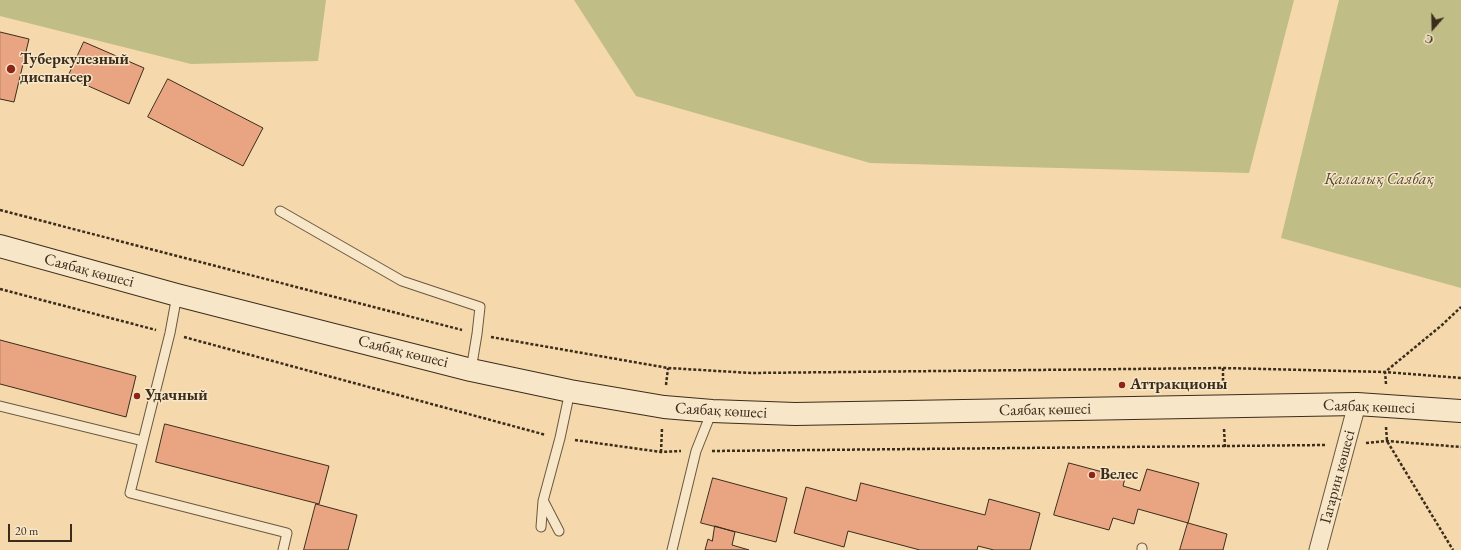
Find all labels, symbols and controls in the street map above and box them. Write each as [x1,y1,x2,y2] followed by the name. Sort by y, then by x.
[1413,8,1453,48] north arrow
[1423,31,1435,47] text: С
[20,50,129,88] place label: Туберкулезный диспансер
[5,63,17,75] marker: Туберкулезный диспансер
[1324,170,1434,190] park label: Қалалық Саябақ
[42,250,136,292] street label: Саябақ көшесі
[356,332,450,372] street label: Саябақ көшесі
[1130,375,1228,395] place label: Аттракционы
[1117,380,1127,390] marker: Аттракционы
[145,386,208,406] place label: Удачный
[132,391,142,401] marker: Удачный
[1323,396,1415,418] street label: Саябақ көшесі
[674,399,768,423] street label: Саябақ көшесі
[999,400,1091,420] street label: Саябақ көшесі
[1316,428,1360,526] street label: Гагарин көшесі
[1100,465,1138,485] place label: Велес
[1087,470,1097,480] marker: Велес
[10,516,74,542] scale bar
[15,523,38,539] text: 20 m

